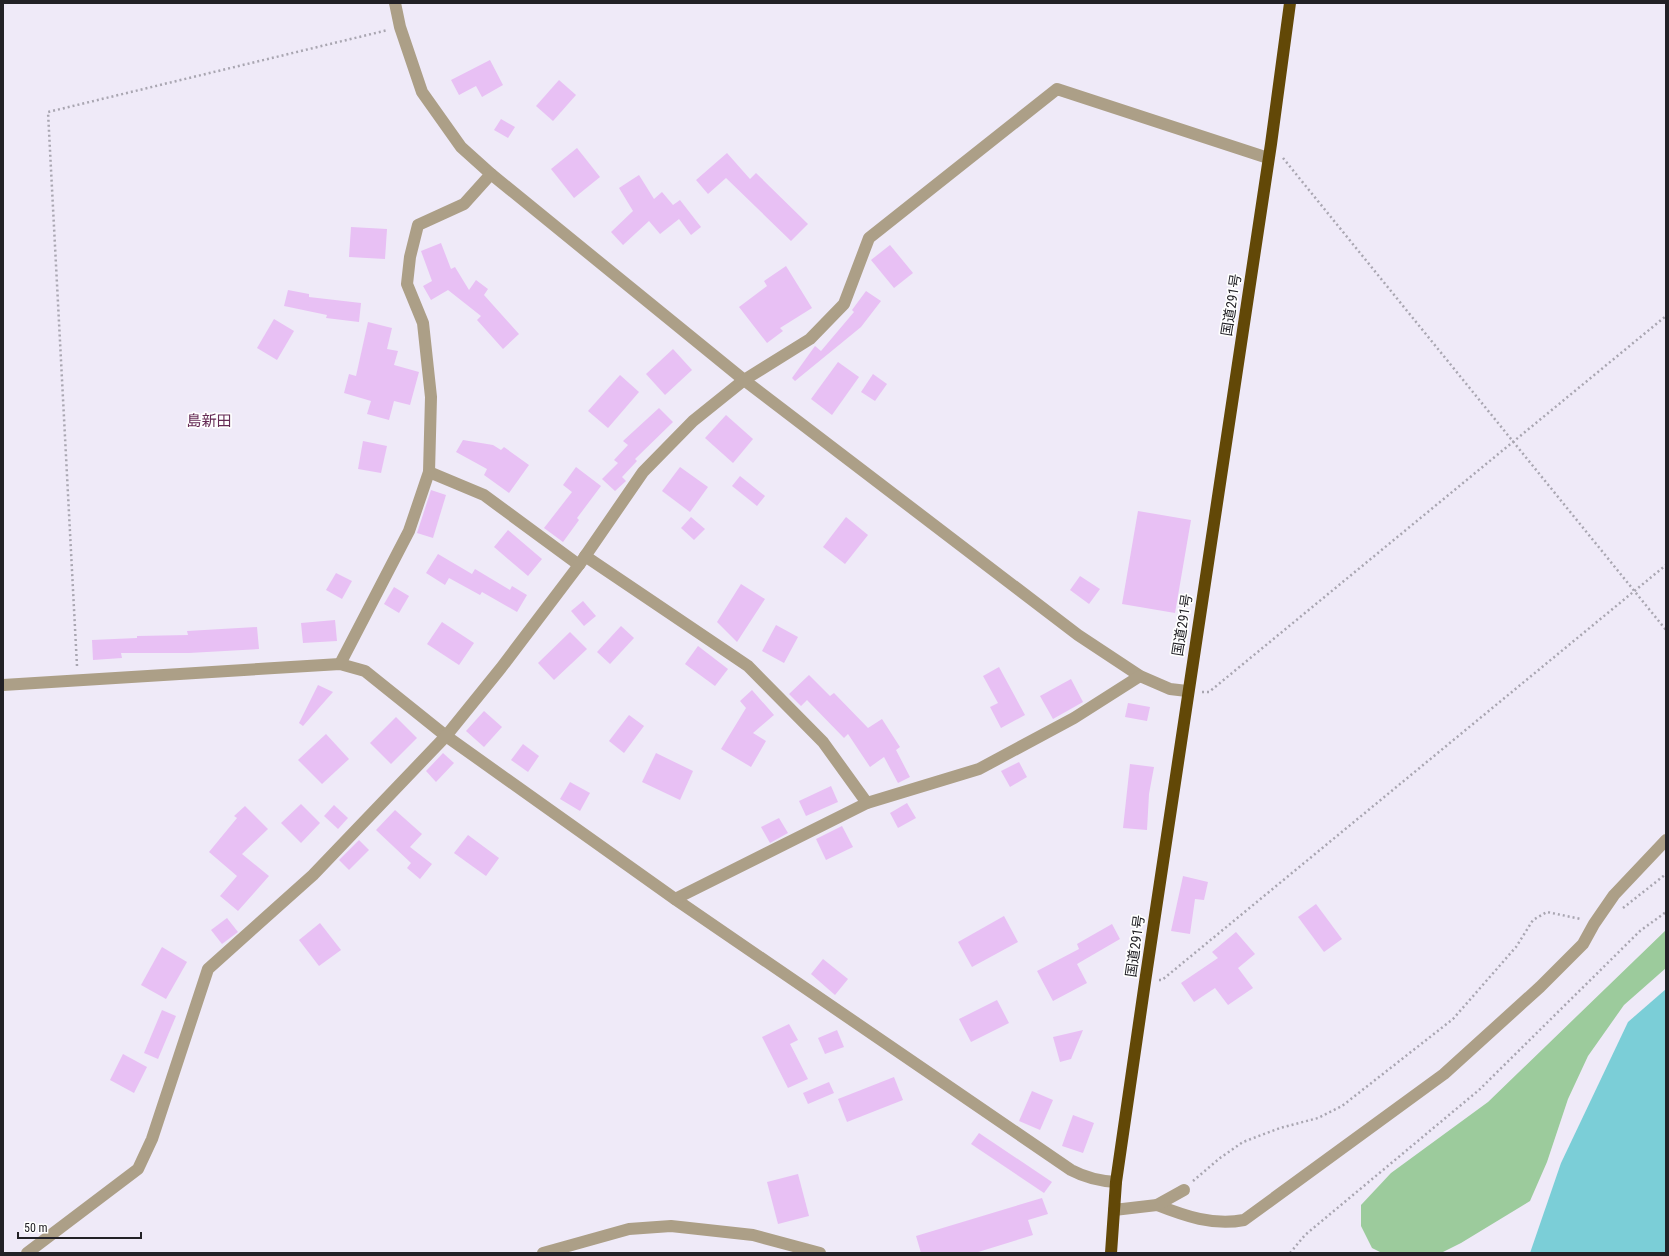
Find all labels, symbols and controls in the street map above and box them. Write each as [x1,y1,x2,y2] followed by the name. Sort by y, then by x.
[1218,273,1244,337] street label: 国道291号
[186,412,232,430] district label: 島新田
[1169,593,1195,657] street label: 国道291号
[1123,914,1147,978] street label: 国道291号
[18,1214,141,1240] scale bar
[24,1221,48,1235] text: 50 m

